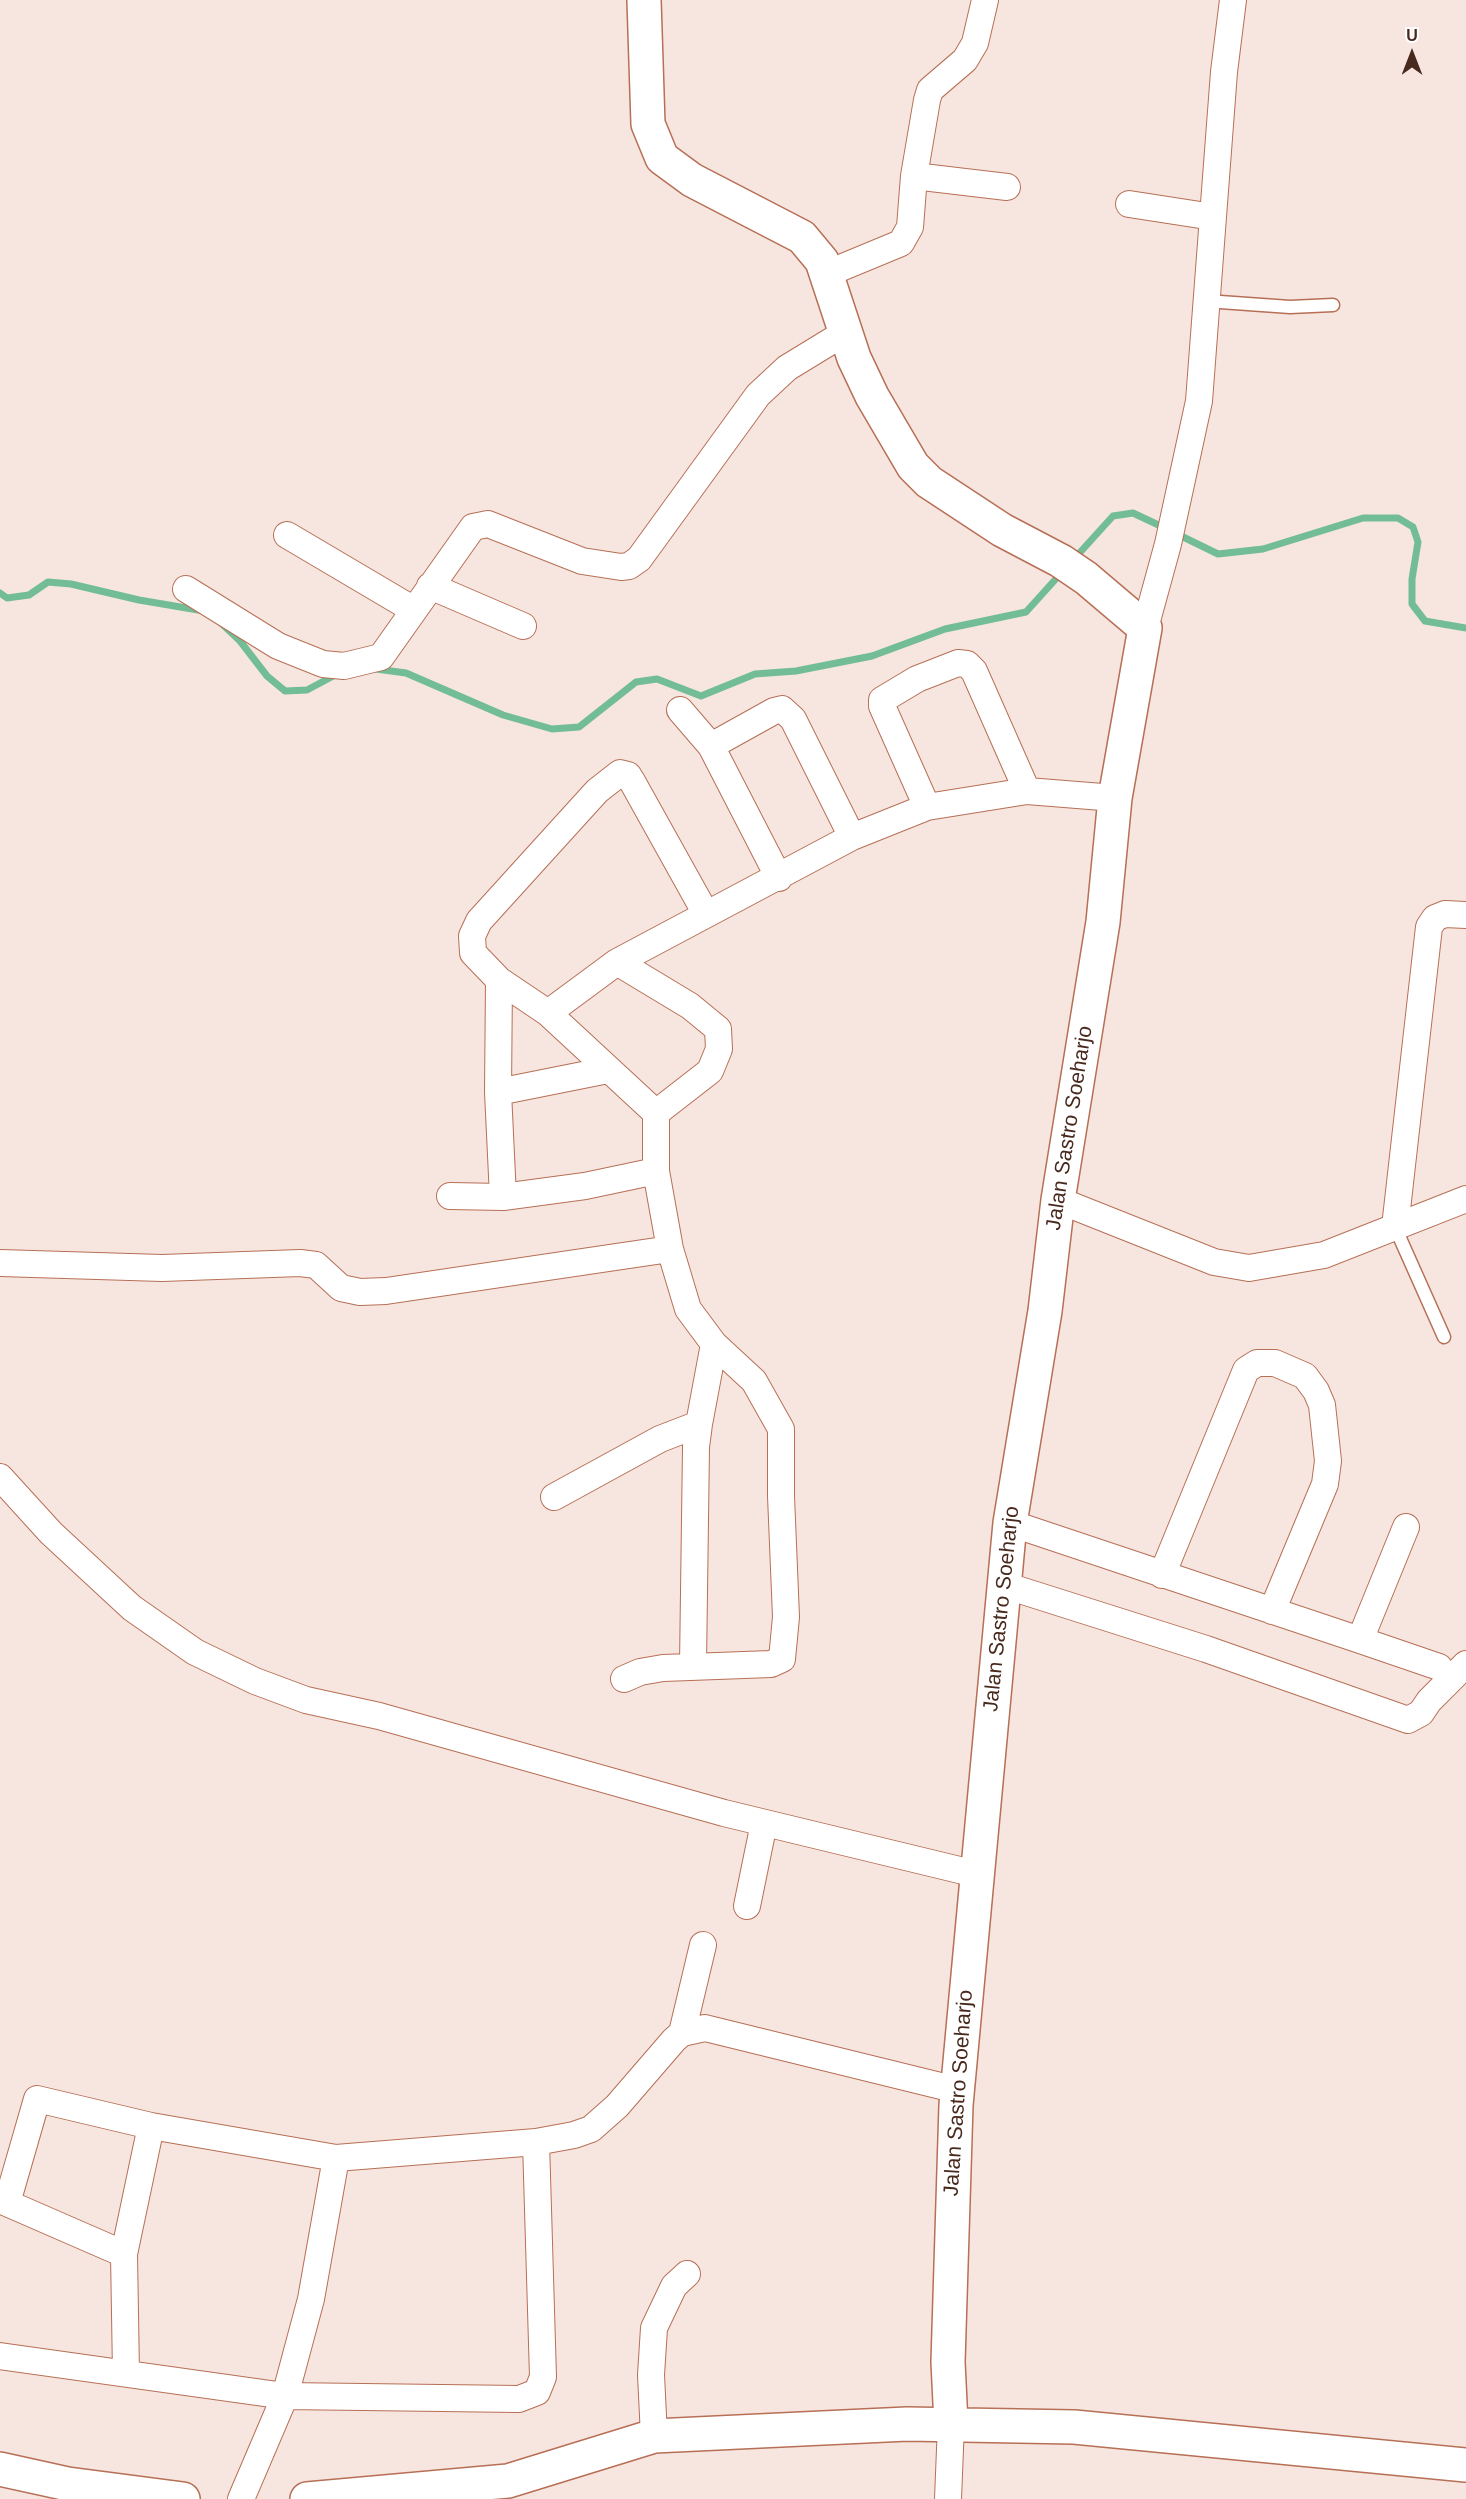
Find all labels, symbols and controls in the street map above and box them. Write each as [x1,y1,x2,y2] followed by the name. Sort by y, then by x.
[1382,24,1442,84] north arrow
[1406,27,1418,44] text: U
[1041,1024,1099,1232] street label: Jalan Sastro Soeharjo
[979,1505,1025,1713] street label: Jalan Sastro Soeharjo
[939,1989,979,2197] street label: Jalan Sastro Soeharjo

